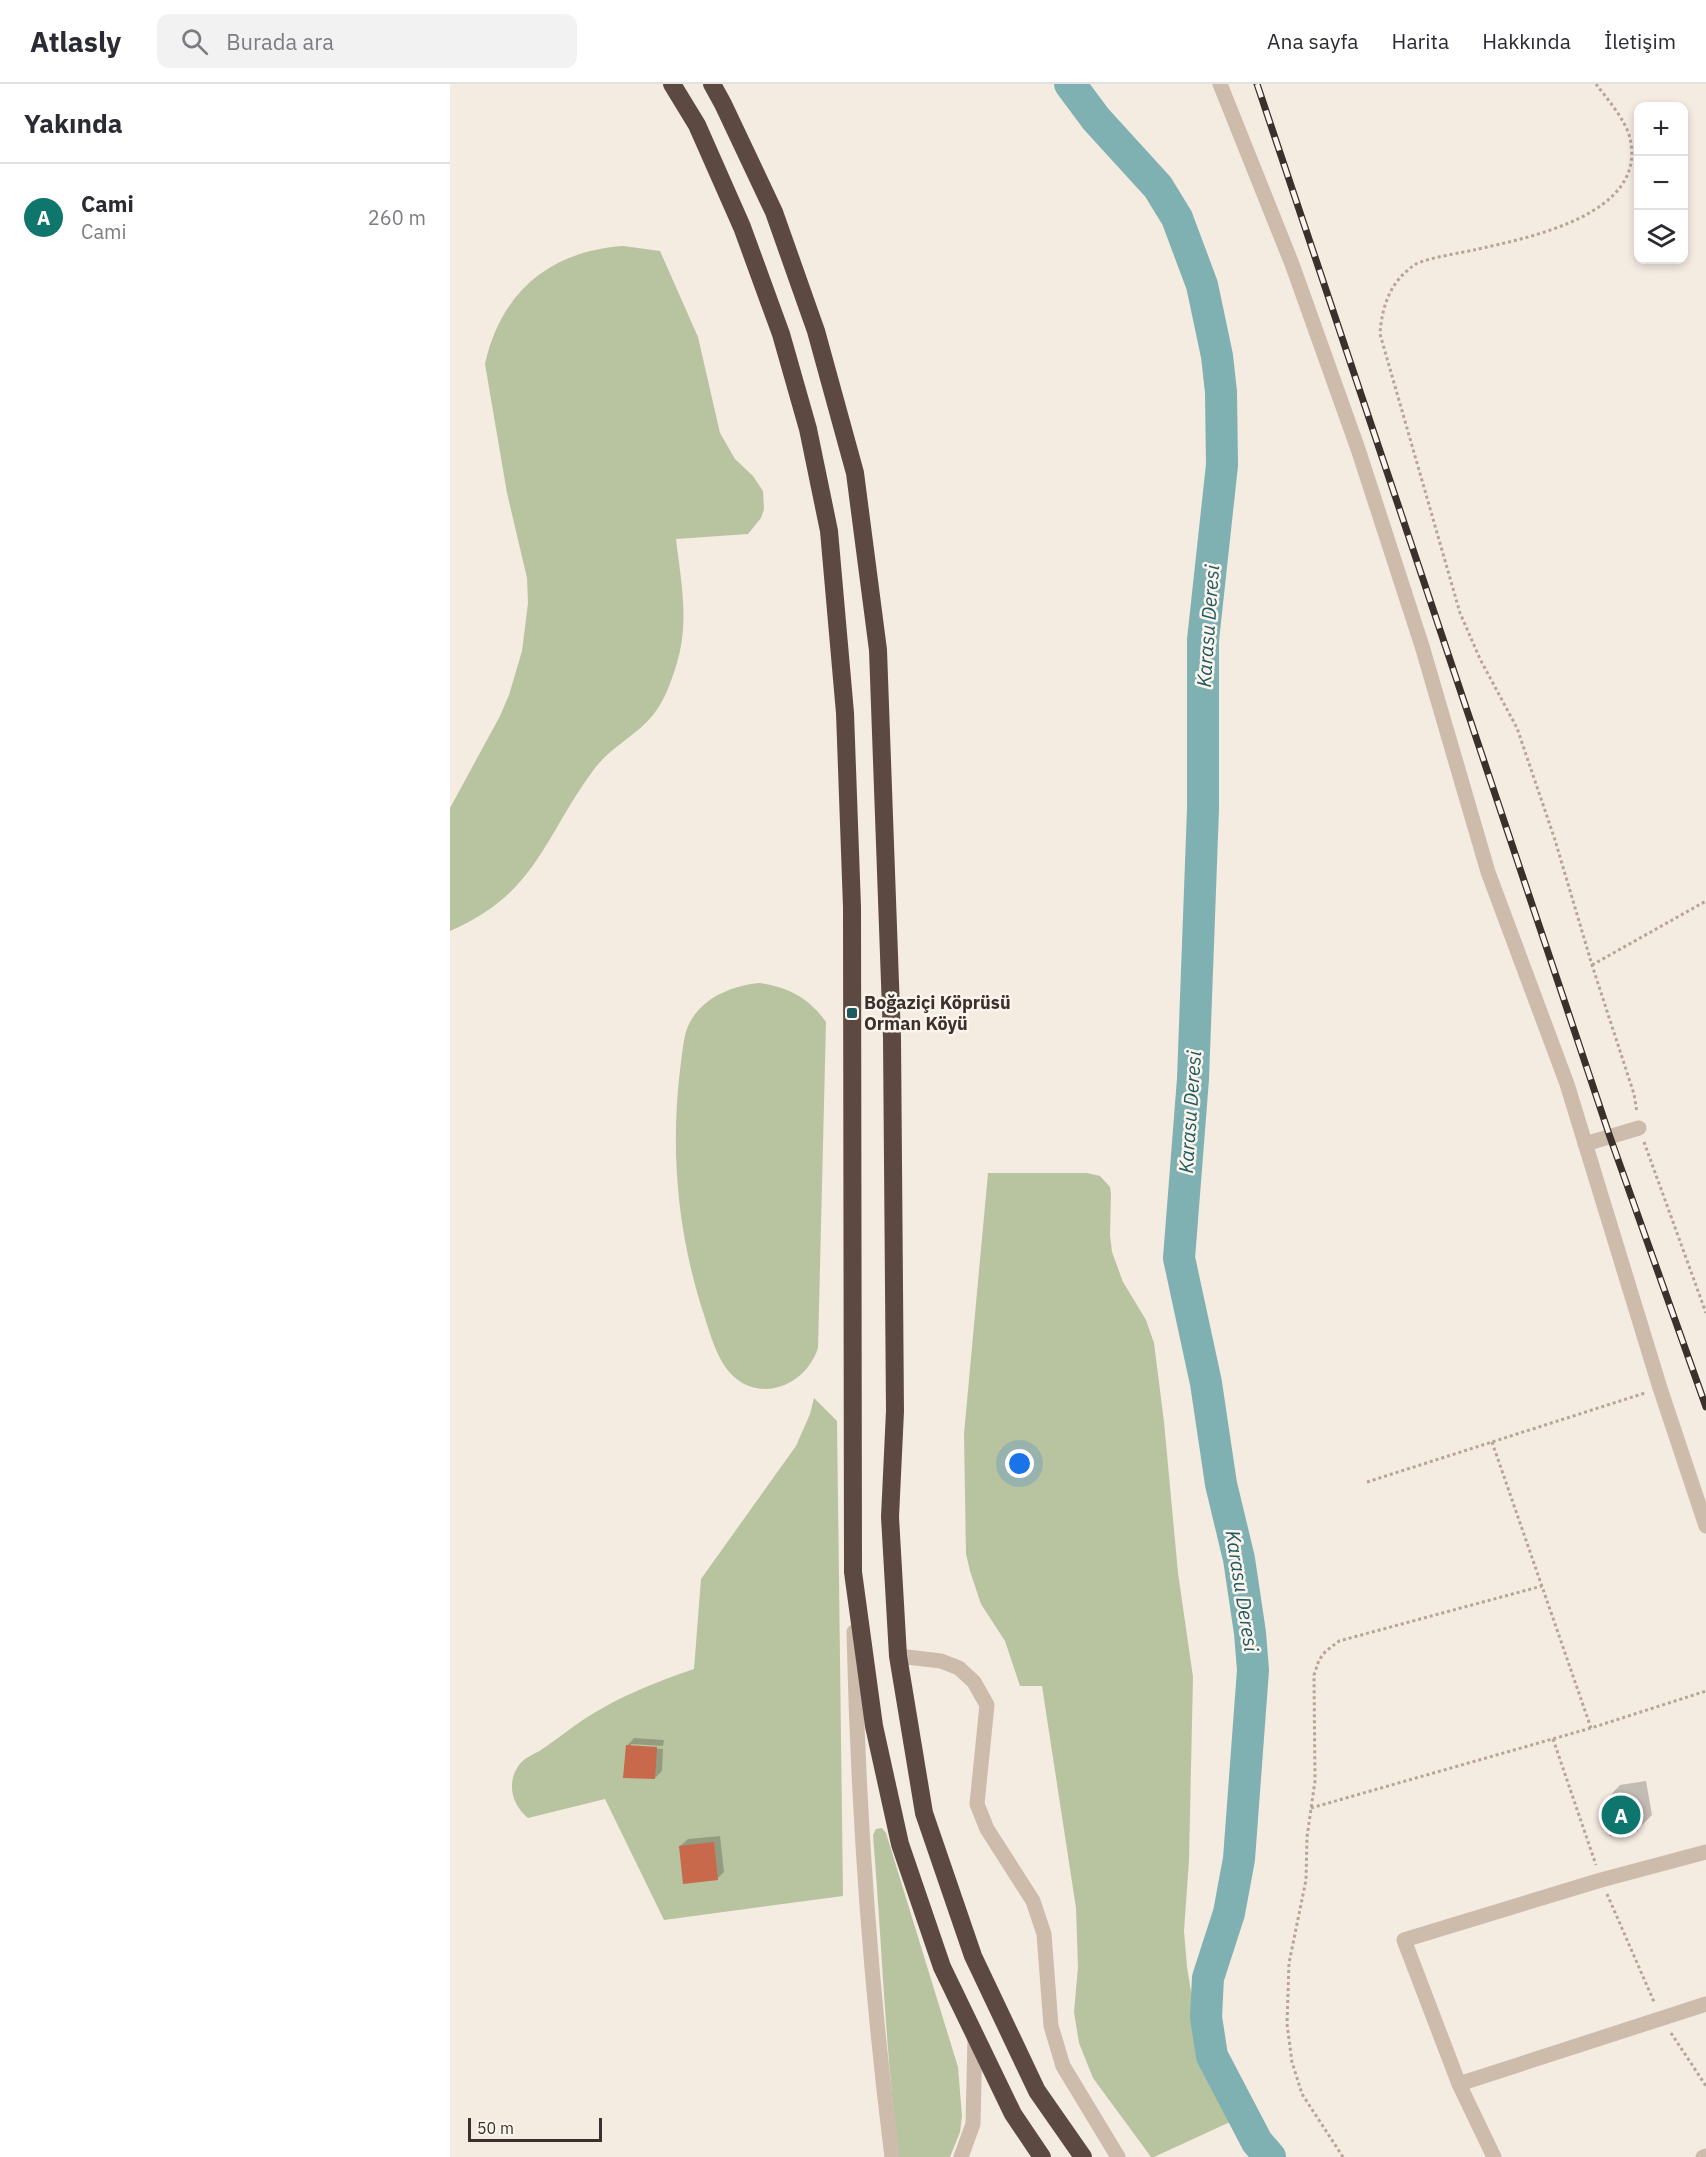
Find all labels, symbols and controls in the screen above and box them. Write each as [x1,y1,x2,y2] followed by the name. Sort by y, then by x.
[157,14,577,68] search box
[30,23,121,60] text: Atlasly
[178,25,211,58] icon: search
[226,27,334,56] text: Burada ara
[1267,27,1359,55] text: Ana sayfa
[1392,27,1449,55] text: Harita
[1482,27,1571,55] text: Hakkında
[1604,27,1676,55] text: İletişim
[1634,102,1688,264] map controls
[1634,102,1688,156] button: +
[24,106,123,140] text: Yakında
[1634,156,1688,210] button: −
[81,189,134,218] text: Cami
[37,204,50,231] text: A
[368,204,426,231] text: 260 m
[1634,210,1688,264] button: layers
[81,218,127,245] text: Cami
[1190,563,1225,688] water label: Karasu Deresi
[864,991,1011,1035] place label: Boğaziçi Köprüsü Orman Köyü
[845,1006,859,1020] marker: Boğaziçi Köprüsü Orman Köyü
[1172,1049,1207,1174] water label: Karasu Deresi
[1005,1449,1034,1478] your location
[1220,1528,1266,1654] water label: Karasu Deresi
[1602,1792,1640,1838] pin: A
[468,2115,602,2142] scale bar
[477,2118,514,2138] text: 50 m

